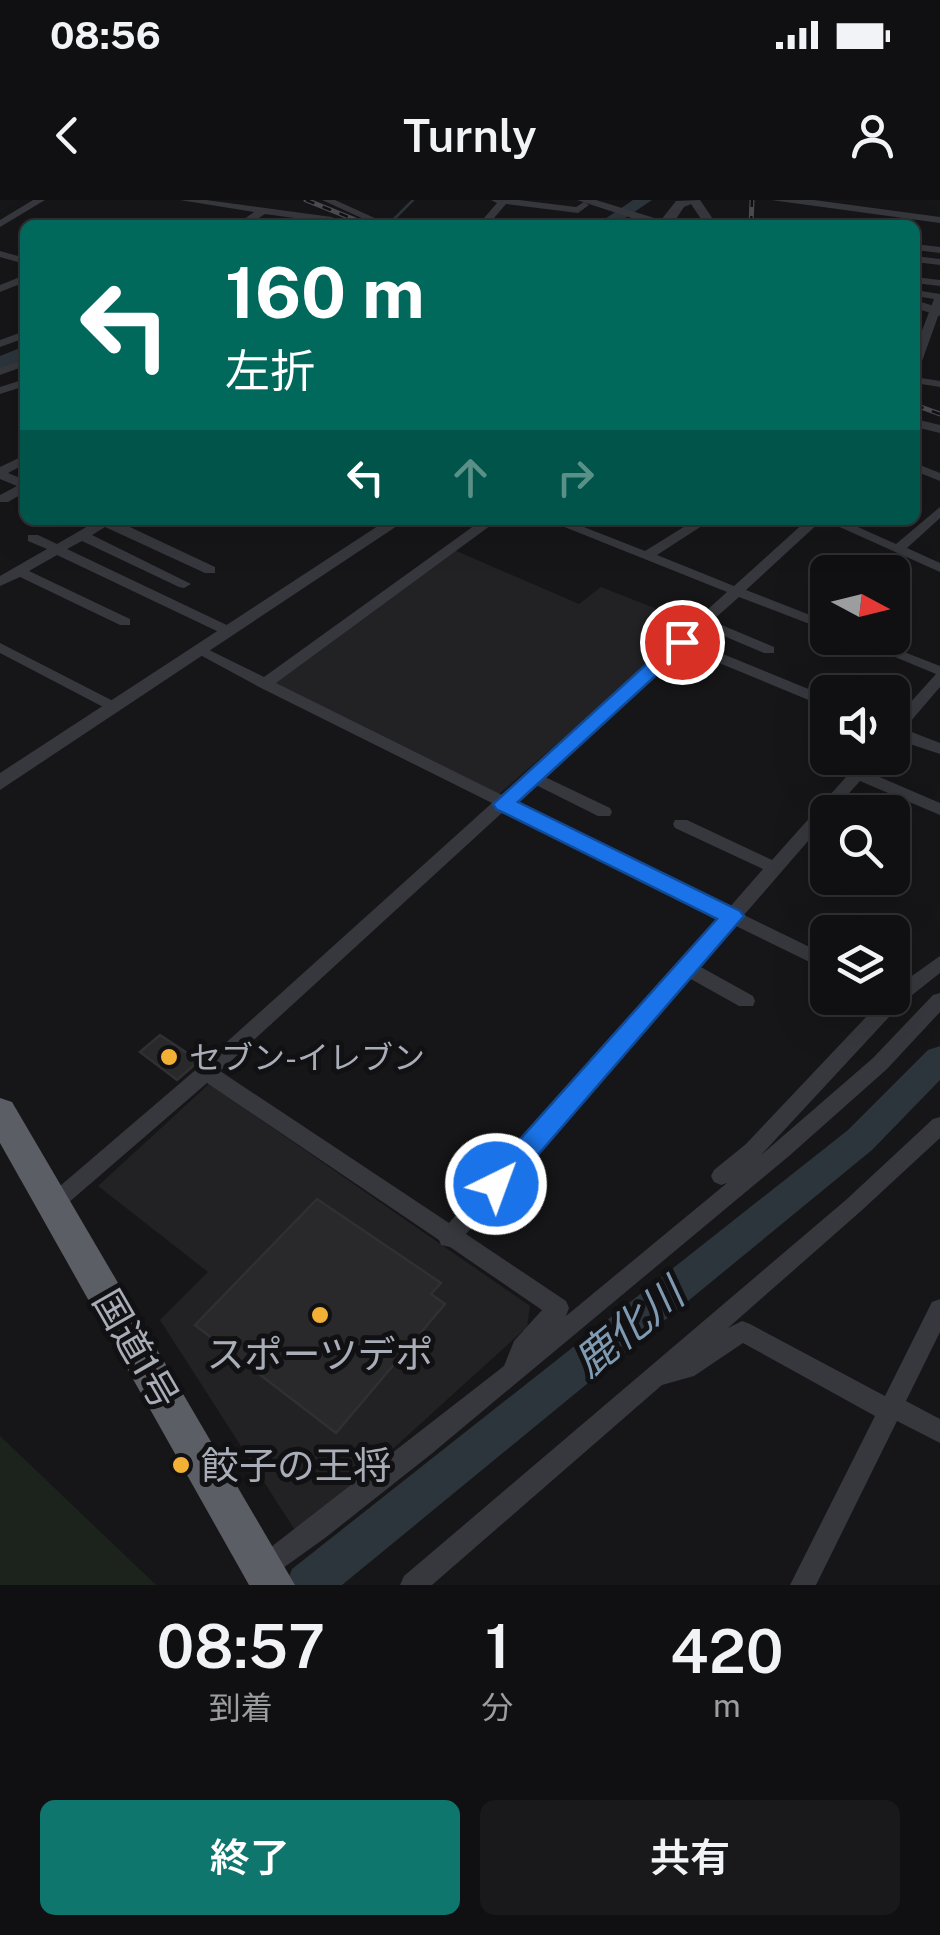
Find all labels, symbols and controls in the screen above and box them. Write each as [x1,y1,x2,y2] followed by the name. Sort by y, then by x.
[50,13,161,58] text: 08:56
[40,108,95,163] icon: back
[845,108,900,163] icon: person
[403,109,537,162] text: Turnly
[225,251,425,334] text: 160 m
[60,260,190,390] icon: left
[225,344,315,397] text: 左折
[338,450,393,505] icon: left
[443,450,498,505] icon: ahead
[548,450,603,505] icon: right
[810,555,910,655] north arrow
[810,555,910,1015] map controls
[640,600,725,685] pin
[655,615,710,670] icon: arrive
[810,675,910,775] button: sound
[810,795,910,895] button: search
[810,915,910,1015] button: layers
[189,1039,425,1076] place label: セブン-イレブン
[158,1046,180,1068] marker: セブン-イレブン
[444,1132,548,1236] position arrow
[564,1266,695,1386] water label: 鹿化川
[84,1282,188,1416] street label: 国道1号
[309,1304,331,1326] marker: スポーツデポ
[206,1332,434,1377] place label: スポーツデポ
[201,1443,391,1488] place label: 餃子の王将
[170,1454,192,1476] marker: 餃子の王将
[157,1611,325,1682] text: 08:57
[485,1611,510,1682] text: 1
[670,1616,783,1687] text: 420
[713,1687,741,1724] text: m
[209,1689,273,1726] text: 到着
[482,1689,514,1726] text: 分
[40,1800,460,1915] button: 終了
[480,1800,900,1915] button: 共有

